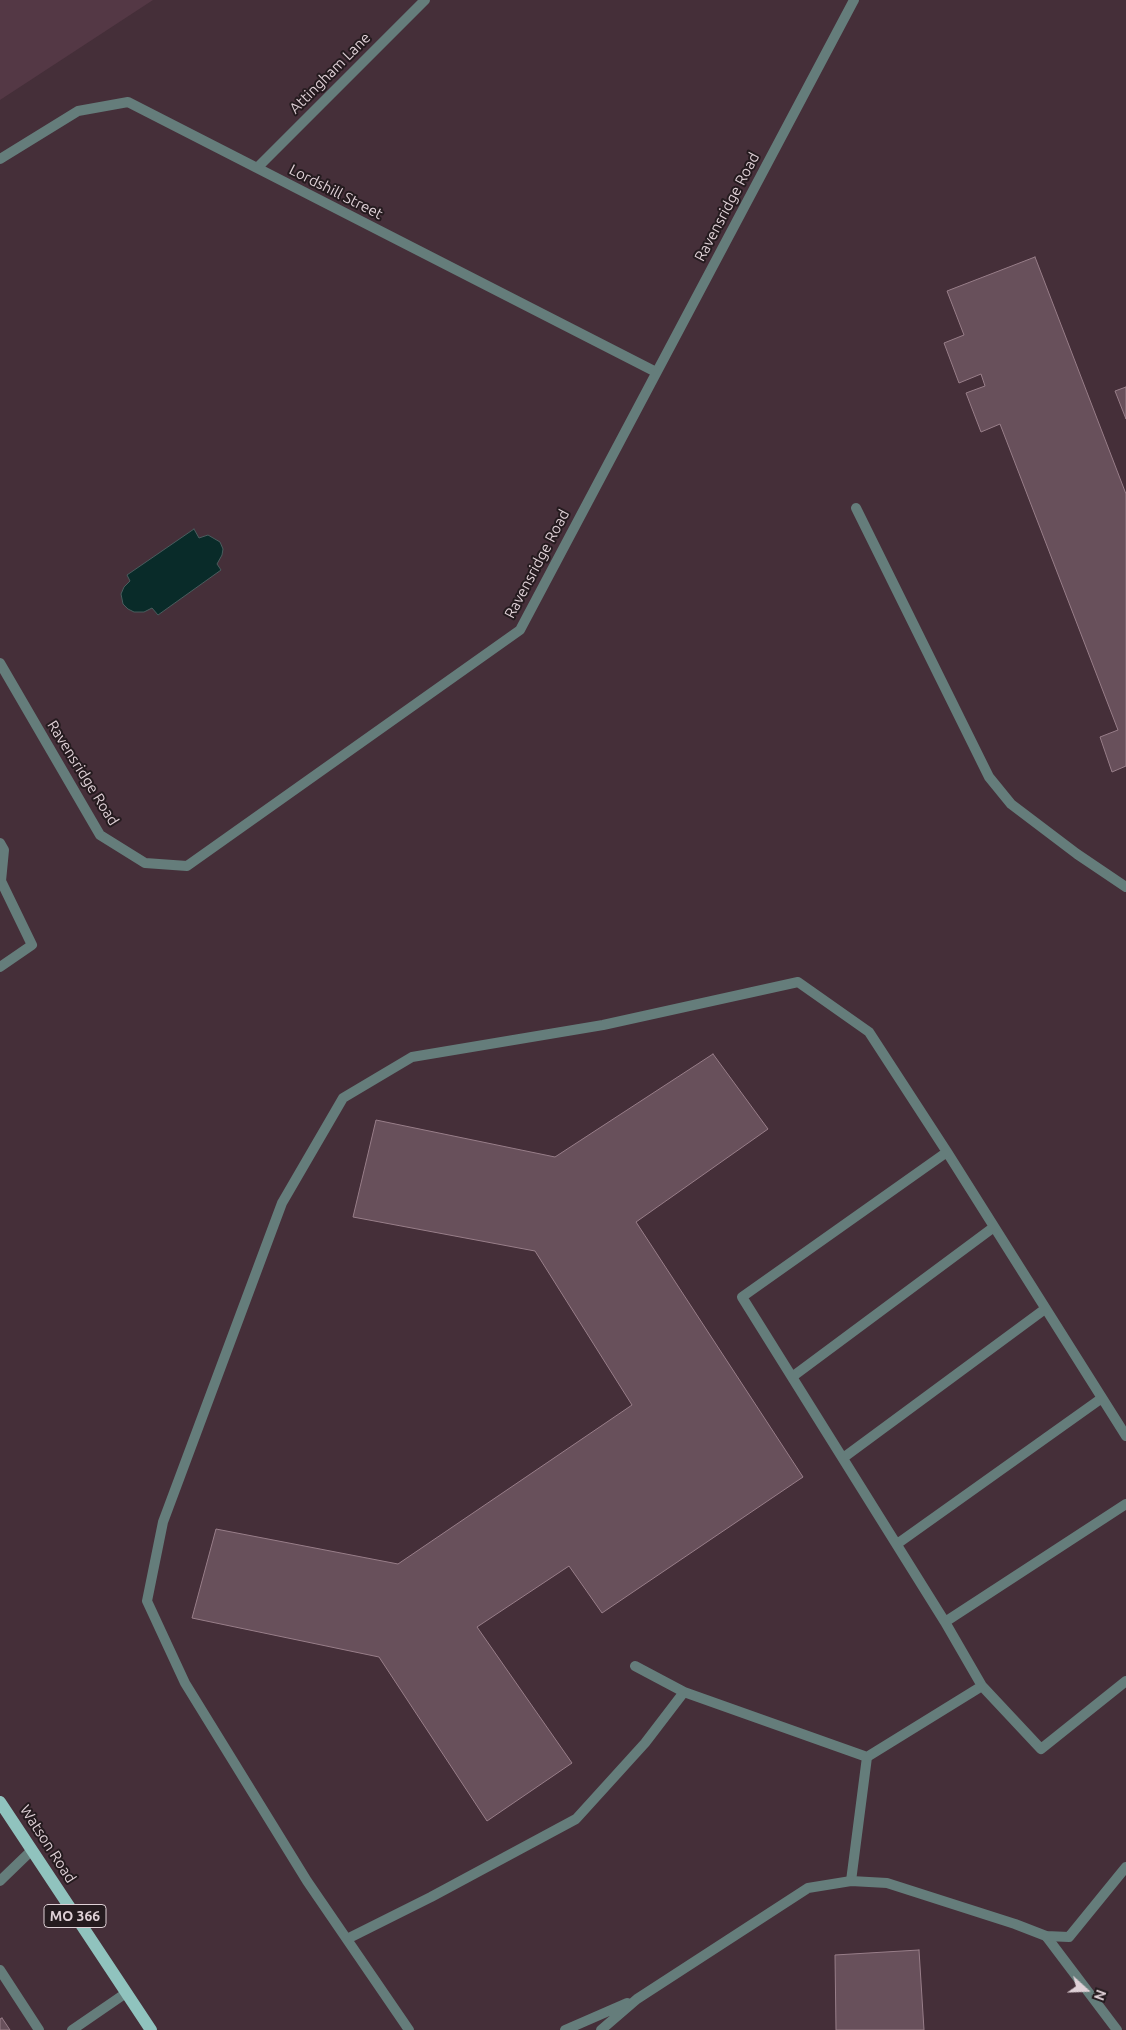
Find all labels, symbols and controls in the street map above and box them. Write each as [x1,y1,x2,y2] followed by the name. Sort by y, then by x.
[286,29,374,117] street label: Attingham Lane
[691,149,763,265] street label: Ravensridge Road
[286,161,386,223] street label: Lordshill Street
[501,506,573,622] street label: Ravensridge Road
[43,717,123,829] street label: Ravensridge Road
[16,1802,80,1886] street label: Watson Road
[44,1904,106,1928] road number: MO 366
[1061,1965,1111,2015] north arrow
[1091,1987,1109,2003] text: N

